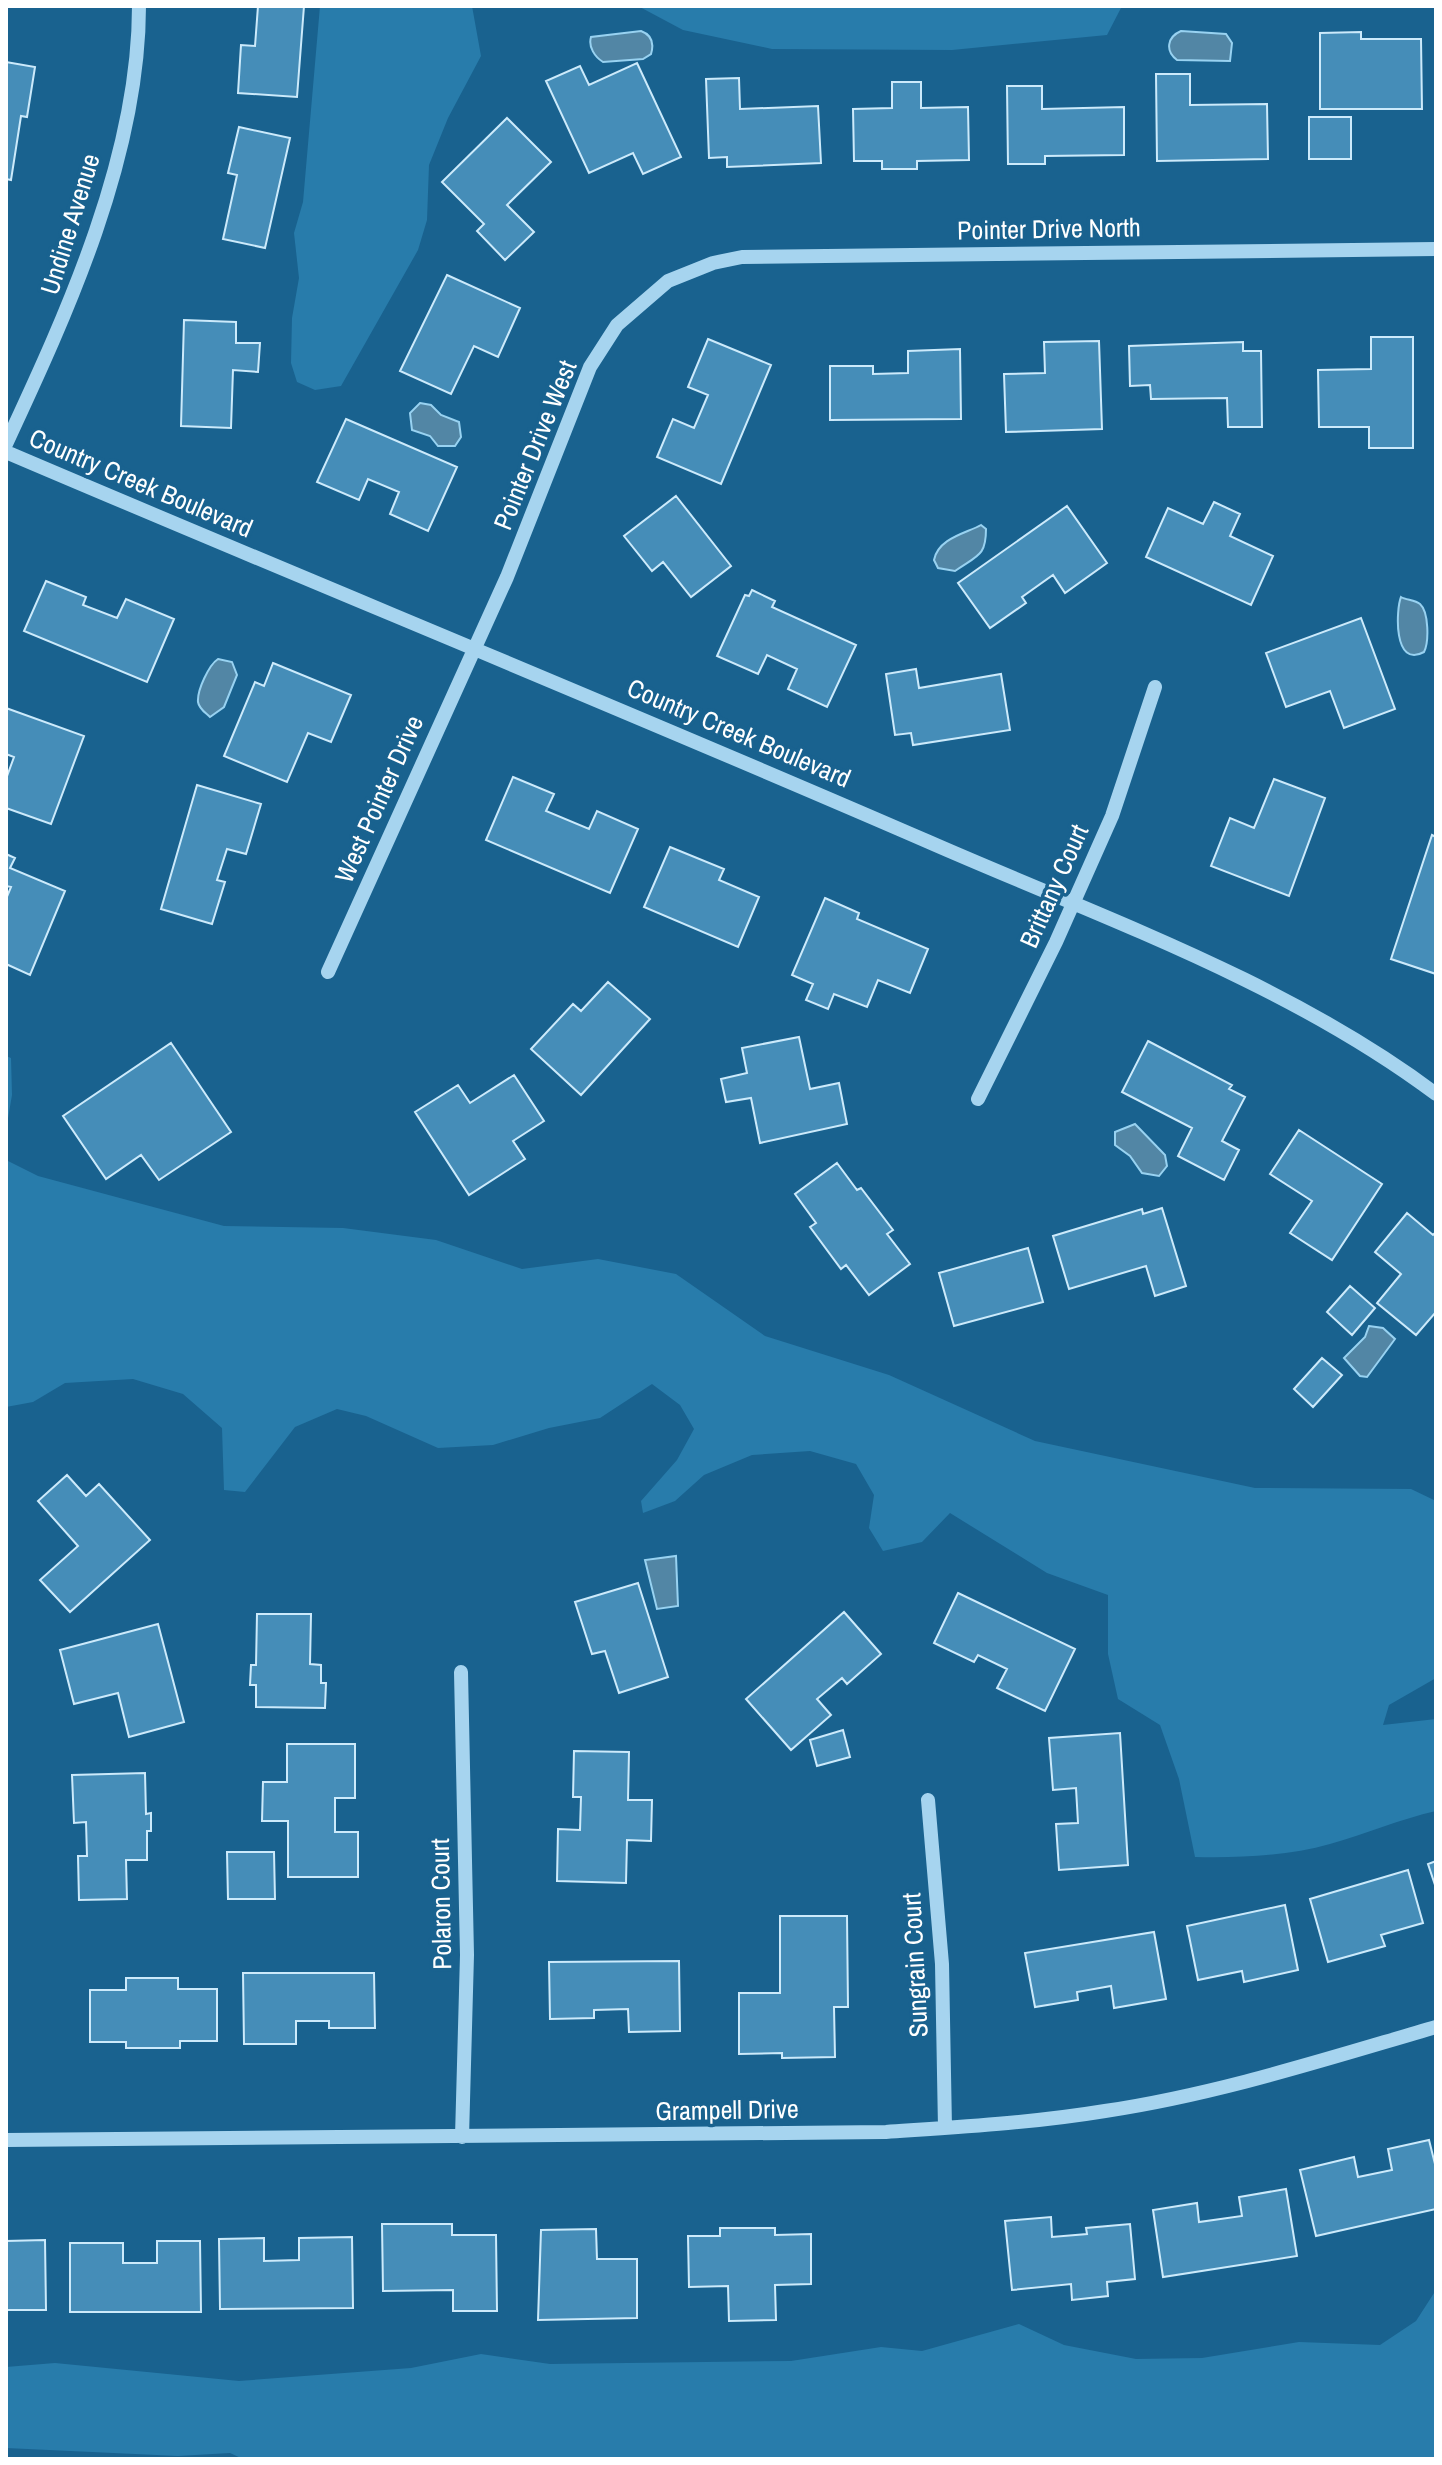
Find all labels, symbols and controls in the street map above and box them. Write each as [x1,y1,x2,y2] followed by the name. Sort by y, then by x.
[32,149,108,299] street label: Undine Avenue
[957,209,1141,248] street label: Pointer Drive North
[485,355,584,535] street label: Pointer Drive West
[24,420,258,545] street label: Country Creek Boulevard
[622,670,856,795] street label: Country Creek Boulevard
[326,710,431,888] street label: West Pointer Drive
[1011,819,1096,953] street label: Brittany Court
[422,1838,459,1970] street label: Polaron Court
[893,1892,936,2038] street label: Sungrain Court
[655,2091,799,2128] street label: Grampell Drive

